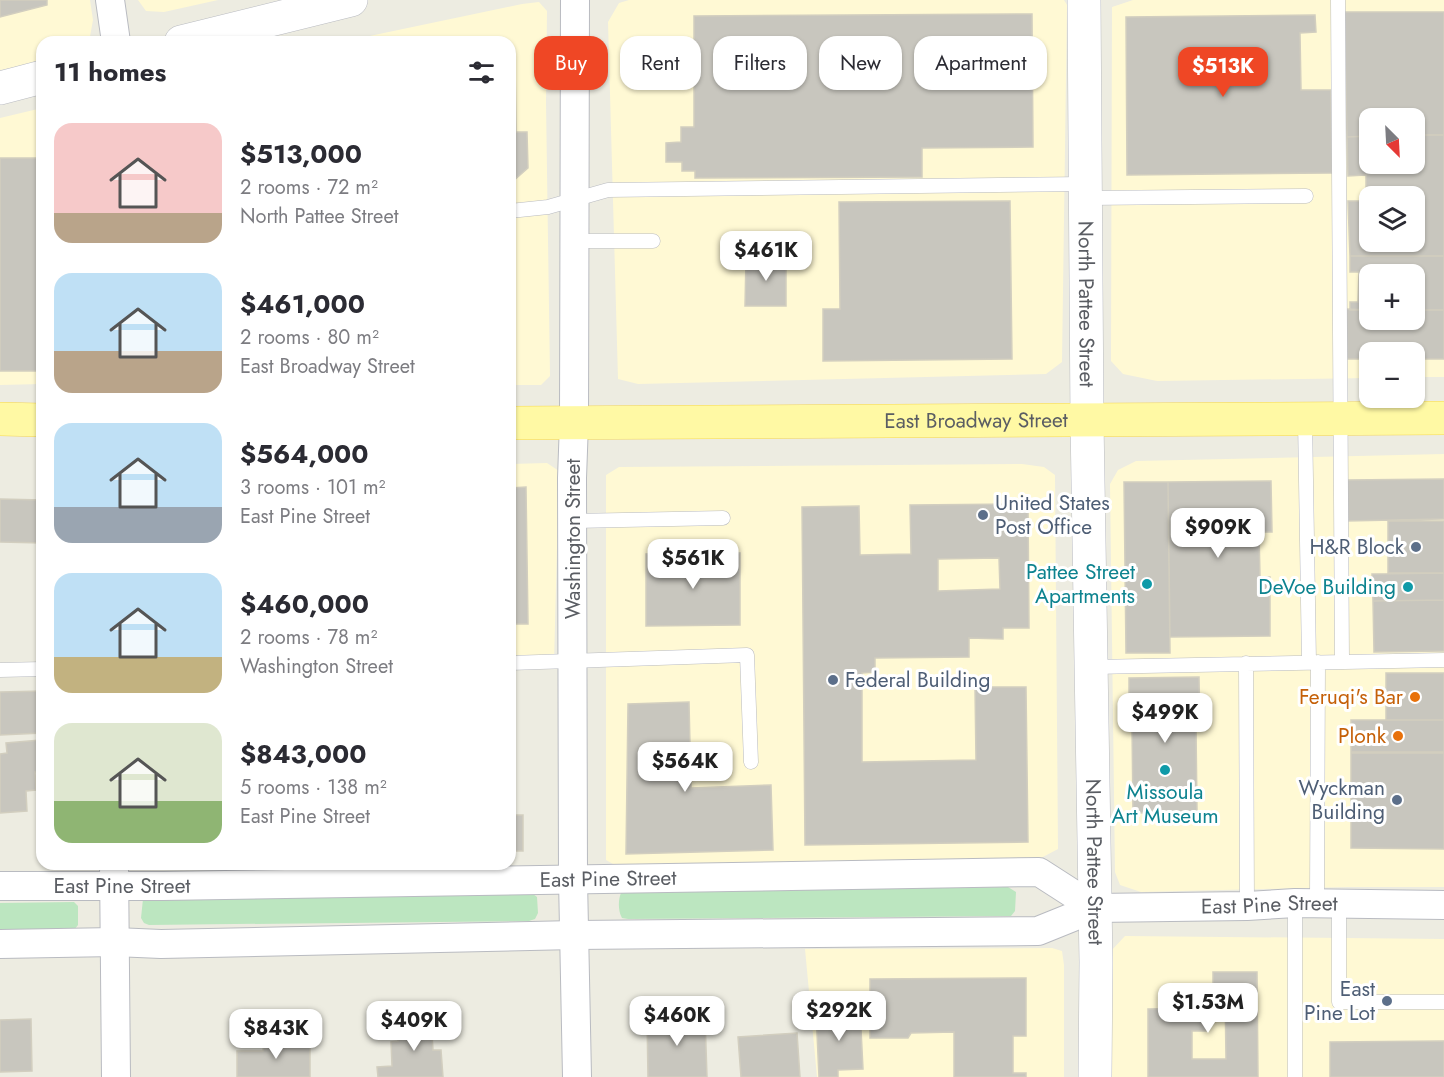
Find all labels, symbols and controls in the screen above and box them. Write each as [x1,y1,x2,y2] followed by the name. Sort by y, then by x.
[534,36,608,90] chip: Buy
[620,36,701,90] chip: Rent
[713,36,807,90] chip: Filters
[819,36,902,90] chip: New
[914,36,1047,90] chip: Apartment
[1181,47,1265,98] pin: $513K
[1192,52,1254,81] text: $513K
[54,53,166,91] text: 11 homes
[465,56,498,89] icon: filters
[1359,108,1425,174] north arrow
[1359,108,1425,408] map controls
[240,135,362,173] text: $513,000
[102,147,174,219] icon: home
[240,173,378,202] text: 2 rooms · 72 m²
[1359,186,1425,252] button: layers
[240,202,398,231] text: North Pattee Street
[1071,221,1102,387] street label: North Pattee Street
[724,231,808,282] pin: $461K
[734,236,798,265] text: $461K
[1359,264,1425,330] button: +
[240,285,365,323] text: $461,000
[102,297,174,369] icon: home
[240,323,379,352] text: 2 rooms · 80 m²
[1359,342,1425,408] button: −
[240,352,415,381] text: East Broadway Street
[884,405,1068,436] street label: East Broadway Street
[240,435,369,473] text: $564,000
[102,447,174,519] icon: home
[558,459,588,619] street label: Washington Street
[240,473,386,502] text: 3 rooms · 101 m²
[995,488,1110,542] place label: United States Post Office
[240,502,370,531] text: East Pine Street
[976,508,990,522] marker: United States Post Office
[1176,508,1260,559] pin: $909K
[1185,513,1251,542] text: $909K
[1309,532,1405,562] place label: H&R Block
[651,539,735,590] pin: $561K
[1409,540,1423,554] marker: H&R Block
[662,544,724,573] text: $561K
[1026,557,1135,611] place label: Pattee Street Apartments
[1258,572,1396,602] place label: DeVoe Building
[1140,577,1154,591] marker: Pattee Street Apartments
[1401,580,1415,594] marker: DeVoe Building
[240,585,369,623] text: $460,000
[102,597,174,669] icon: home
[240,623,377,652] text: 2 rooms · 78 m²
[240,652,393,681] text: Washington Street
[845,665,990,695] place label: Federal Building
[826,673,840,687] marker: Federal Building
[1299,682,1404,712] place label: Feruqi's Bar
[1408,690,1422,704] marker: Feruqi's Bar
[1123,693,1207,744] pin: $499K
[1131,698,1199,727] text: $499K
[1338,721,1387,751] place label: Plonk
[1391,729,1405,743] marker: Plonk
[240,735,366,773] text: $843,000
[643,742,727,793] pin: $564K
[102,747,174,819] icon: home
[652,747,718,776] text: $564K
[1158,763,1172,777] marker: Missoula Art Museum
[240,773,387,802] text: 5 rooms · 138 m²
[1299,773,1385,827] place label: Wyckman Building
[1111,777,1219,831] place label: Missoula Art Museum
[1078,778,1111,945] street label: North Pattee Street
[1390,793,1404,807] marker: Wyckman Building
[240,802,370,831] text: East Pine Street
[539,863,677,895] street label: East Pine Street
[54,871,191,901] street label: East Pine Street
[1201,888,1338,922] street label: East Pine Street
[1304,974,1375,1028] place label: East Pine Lot
[1159,983,1257,1034] pin: $1.53M
[1172,988,1244,1017] text: $1.53M
[797,991,881,1042] pin: $292K
[1380,994,1394,1008] marker: East Pine Lot
[635,996,719,1047] pin: $460K
[806,996,872,1025] text: $292K
[372,1001,456,1052] pin: $409K
[644,1001,711,1030] text: $460K
[381,1006,448,1035] text: $409K
[234,1009,318,1060] pin: $843K
[243,1014,309,1043] text: $843K

